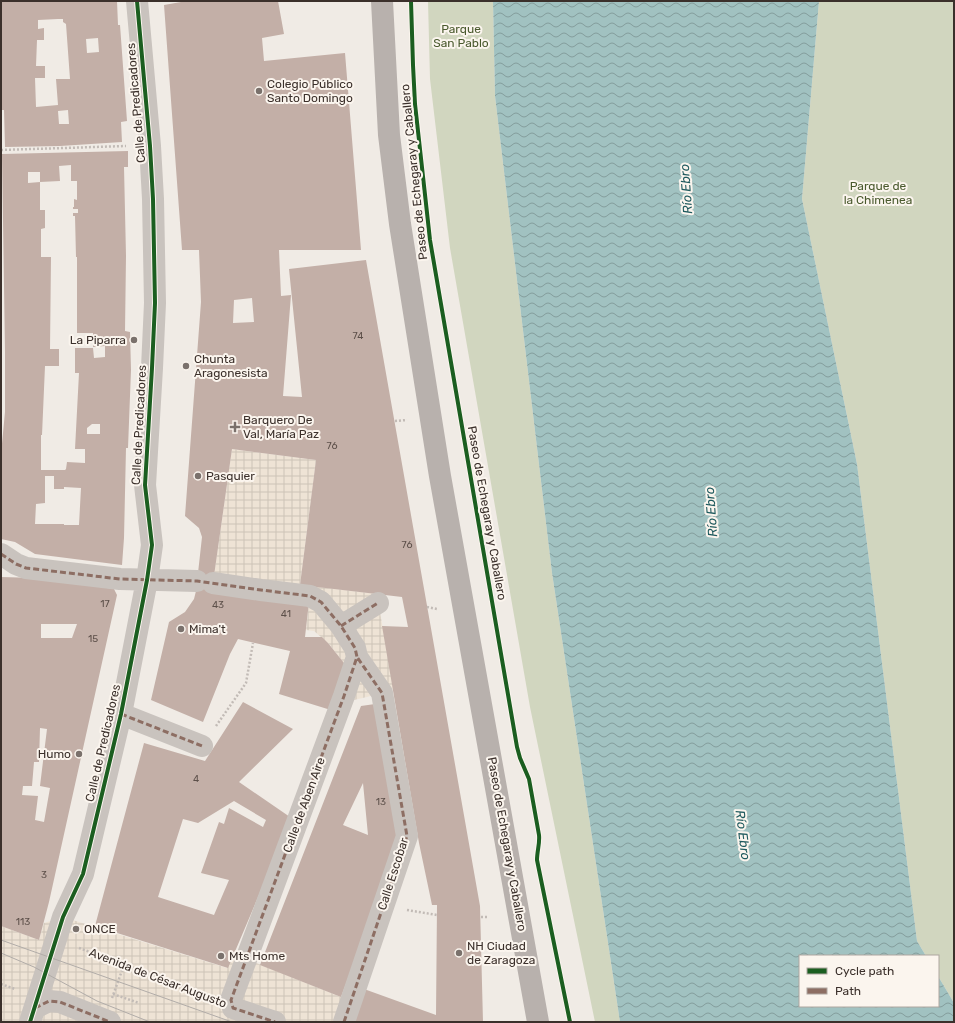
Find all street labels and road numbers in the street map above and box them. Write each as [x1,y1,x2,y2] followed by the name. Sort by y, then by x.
[124,42,148,164] street label: Calle de Predicadores
[398,83,430,261] street label: Paseo de Echegaray y Caballero
[129,365,149,485] street label: Calle de Predicadores
[465,425,509,601] street label: Paseo de Echegaray y Caballero
[83,683,123,803] street label: Calle de Predicadores
[280,755,328,855] street label: Calle de Aben Aire
[485,756,529,932] street label: Paseo de Echegaray y Caballero
[375,836,411,912] street label: Calle Escobar
[87,945,229,1011] street label: Avenida de César Augusto

